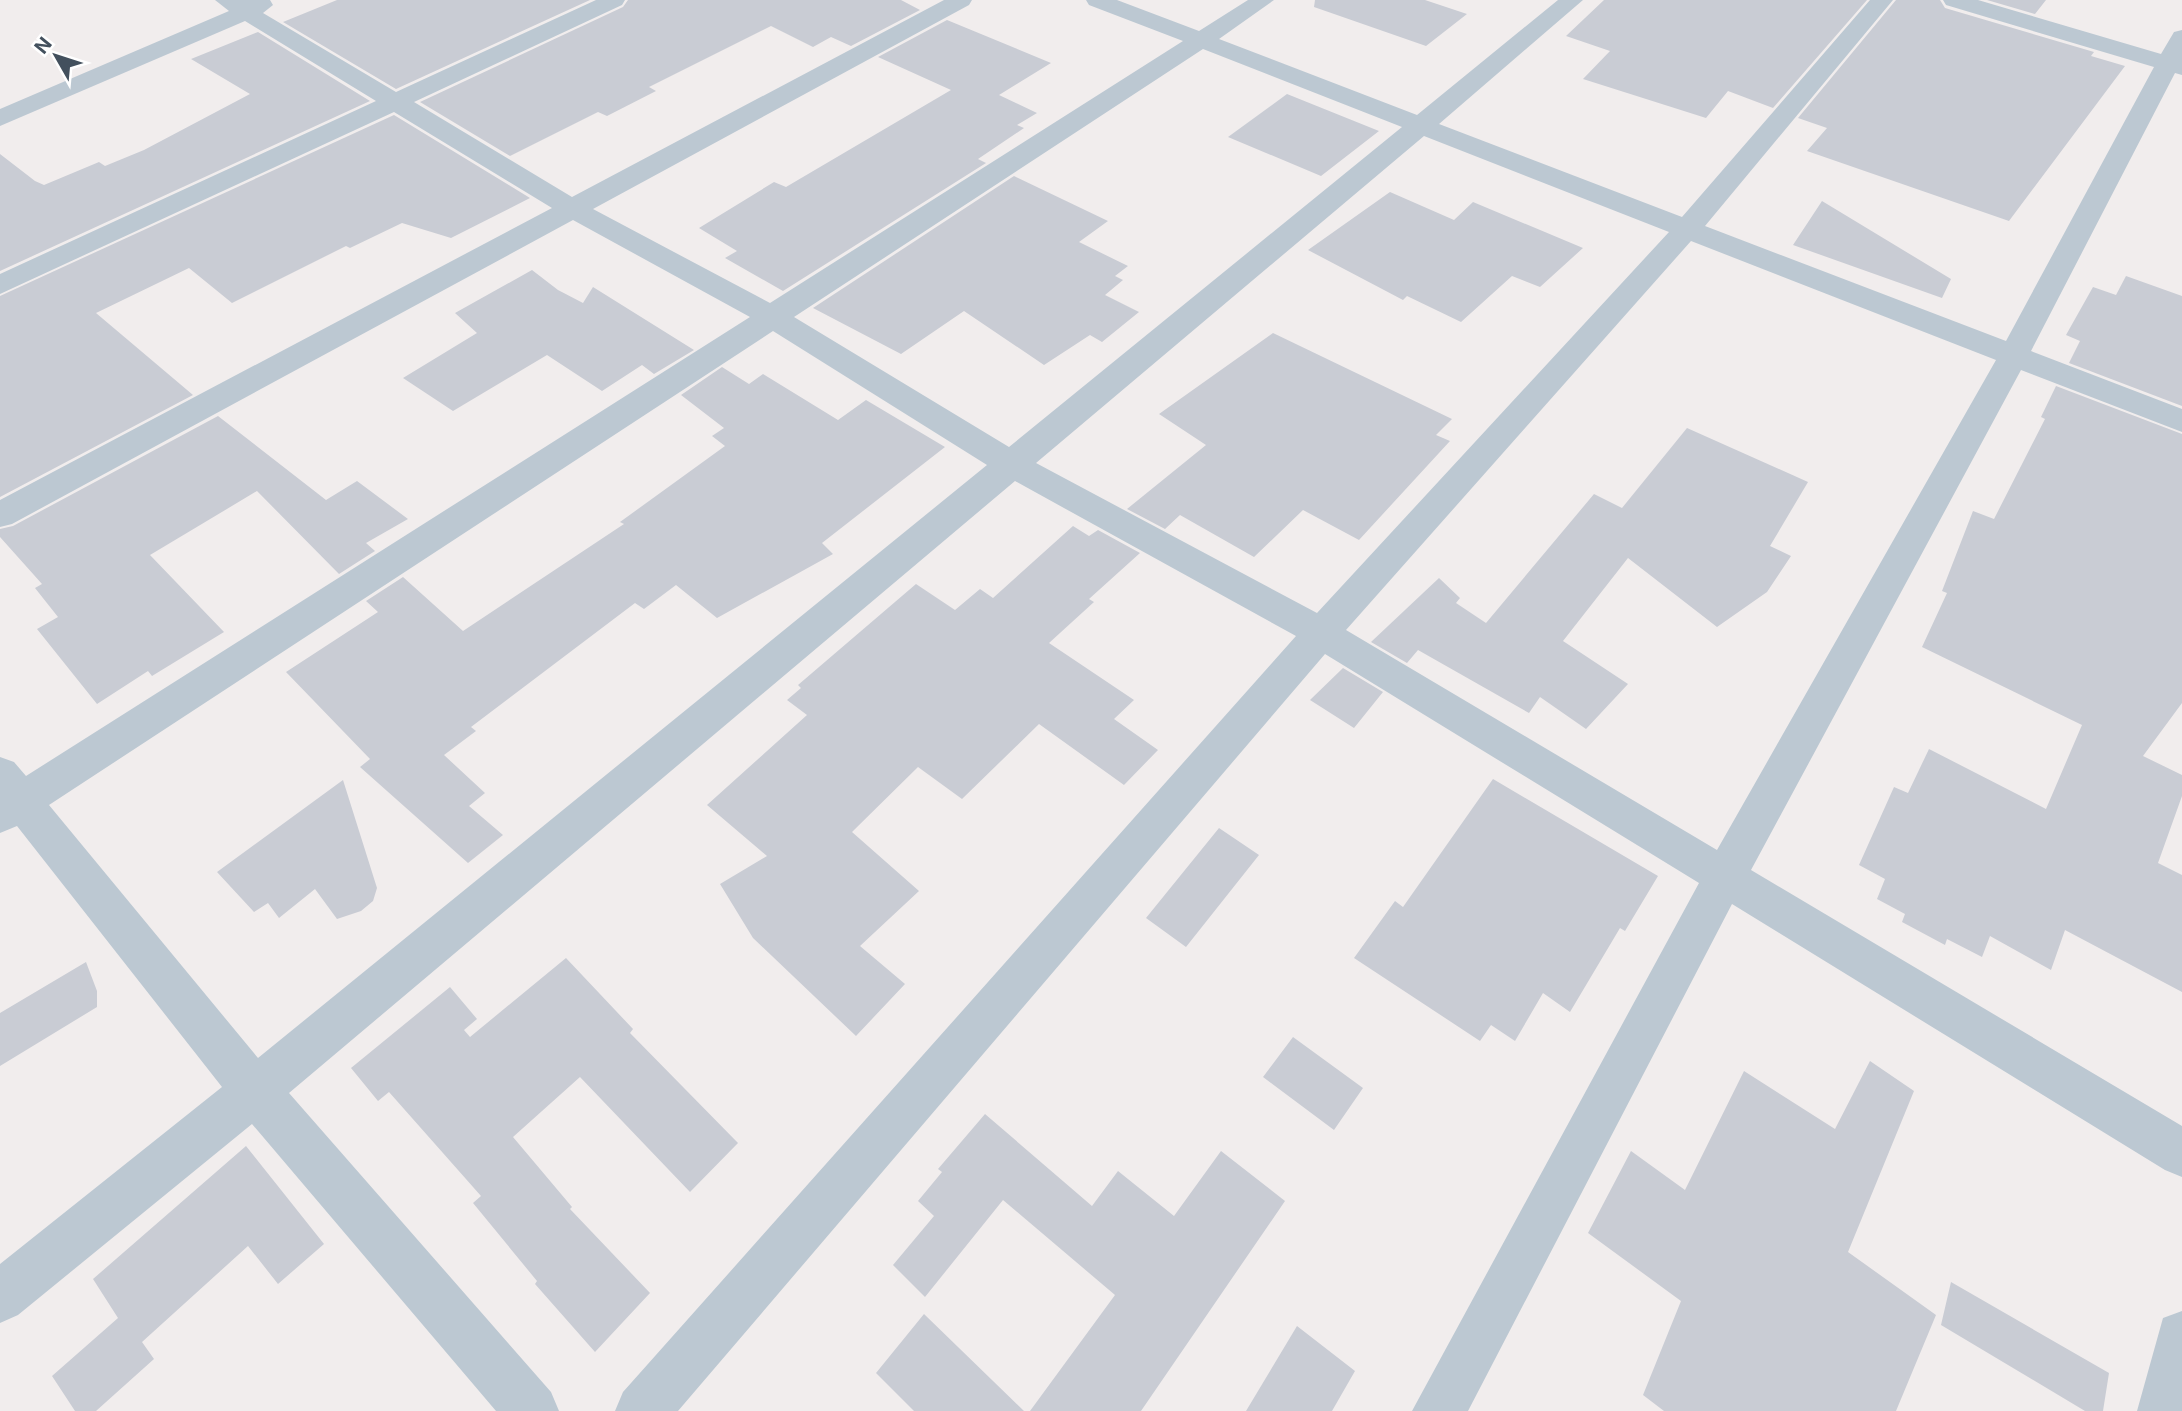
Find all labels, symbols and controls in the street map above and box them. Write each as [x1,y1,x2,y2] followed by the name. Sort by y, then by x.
[21,21,91,91] north arrow
[30,33,57,58] text: N

